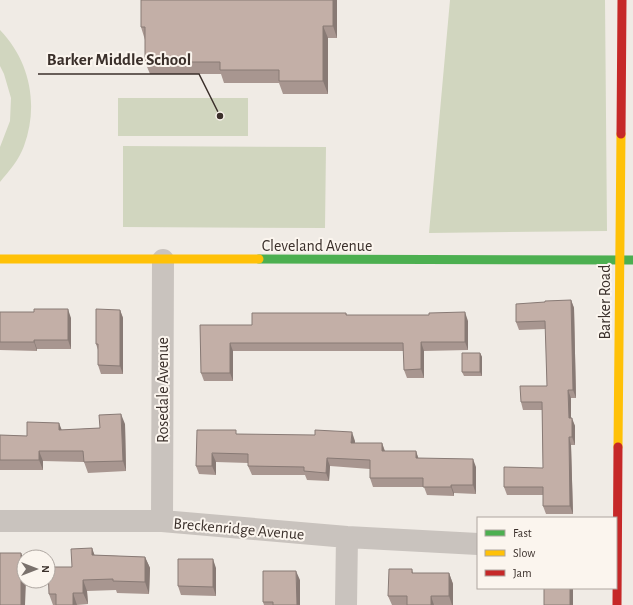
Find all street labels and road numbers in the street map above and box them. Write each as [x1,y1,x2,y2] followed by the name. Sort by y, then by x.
[262,238,372,254] street label: Cleveland Avenue
[597,264,613,340] street label: Barker Road
[155,337,171,443] street label: Rosedale Avenue
[173,515,305,543] street label: Breckenridge Avenue

